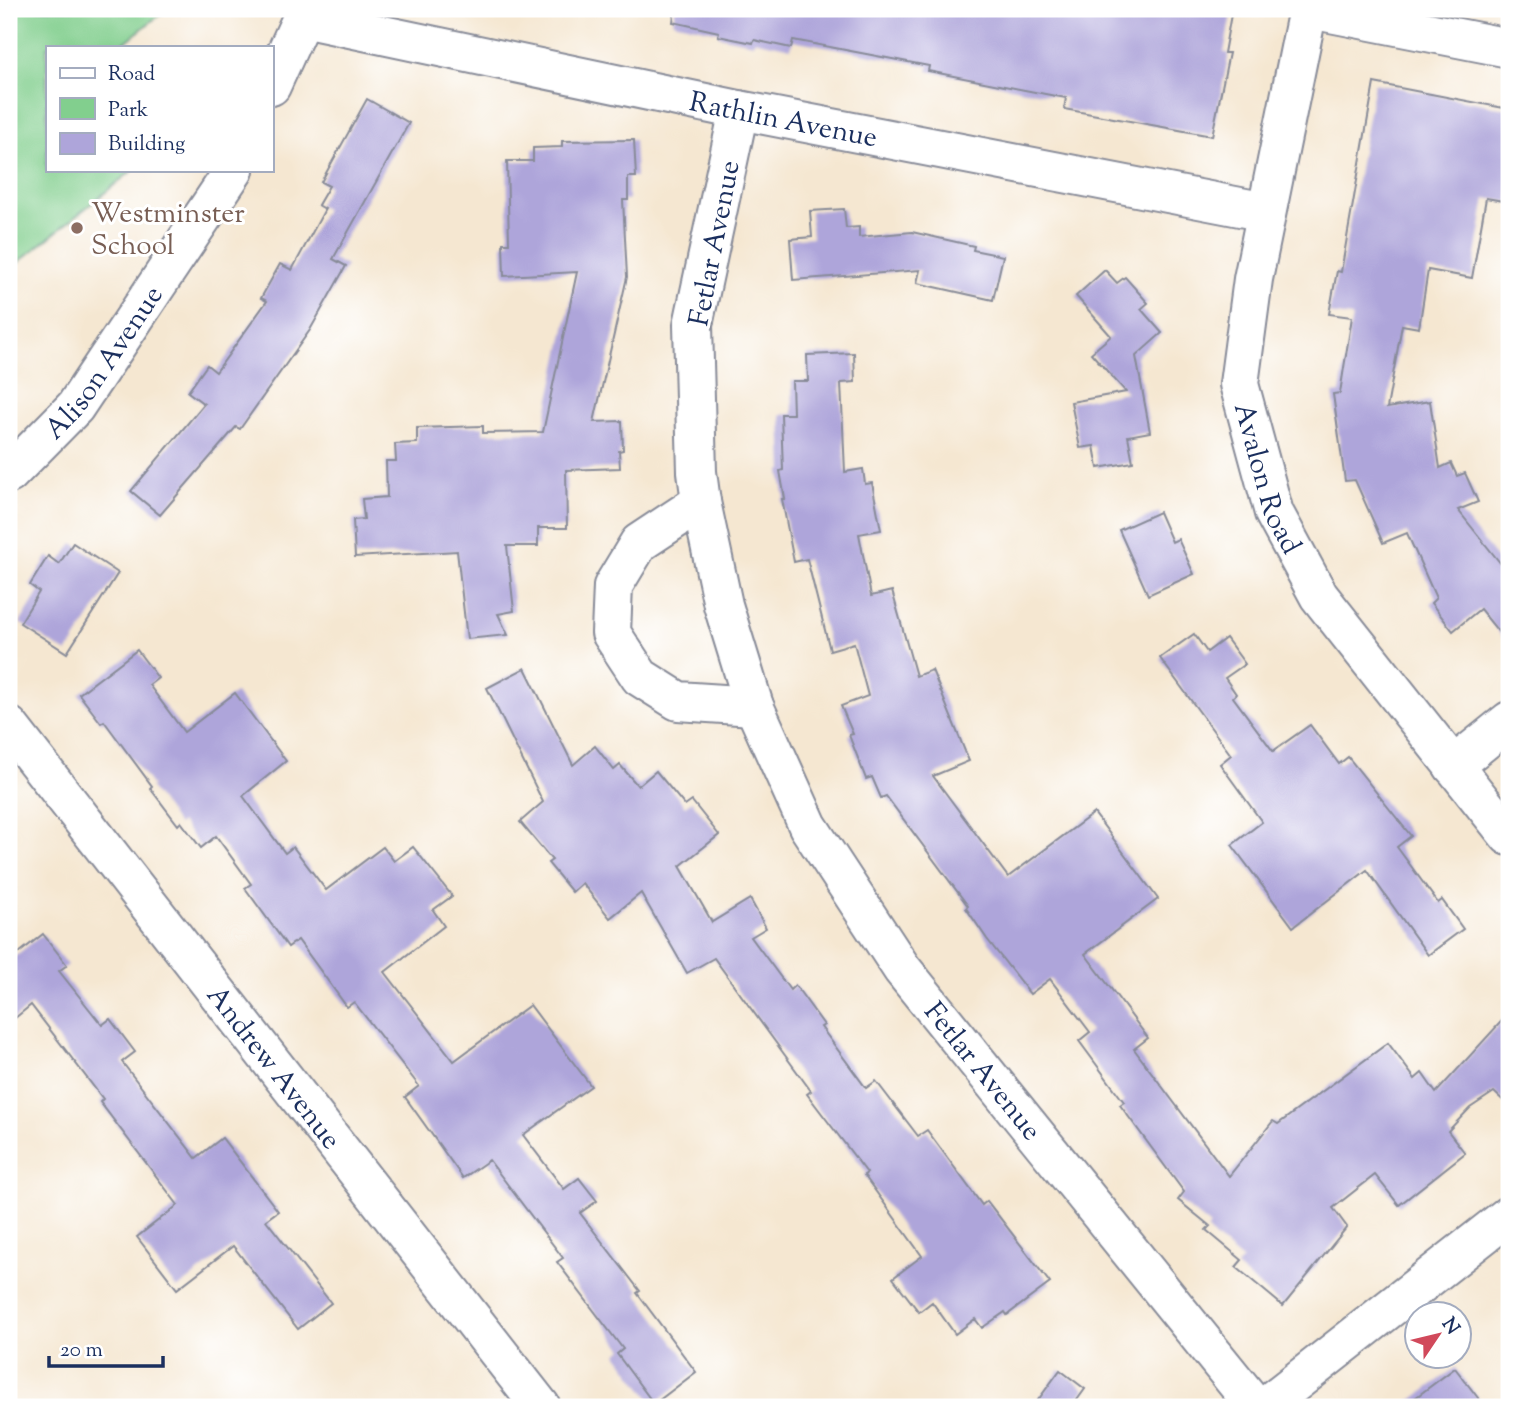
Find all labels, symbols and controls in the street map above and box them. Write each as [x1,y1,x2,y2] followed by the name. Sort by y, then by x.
[46,46,273,172] legend
[108,60,155,90] text: Road
[685,83,880,159] street label: Rathlin Avenue
[108,96,149,126] text: Park
[108,130,185,160] text: Building
[680,157,752,330] street label: Fetlar Avenue
[91,195,245,267] place label: Westminster School
[69,220,85,236] marker: Westminster School
[37,278,174,450] street label: Alison Avenue
[1222,399,1310,562] street label: Avalon Road
[196,978,349,1159] street label: Andrew Avenue
[913,994,1050,1150] street label: Fetlar Avenue
[1402,1300,1472,1370] north arrow
[1434,1313,1465,1341] text: N
[49,1325,163,1369] scale bar
[60,1336,103,1366] text: 20 m

